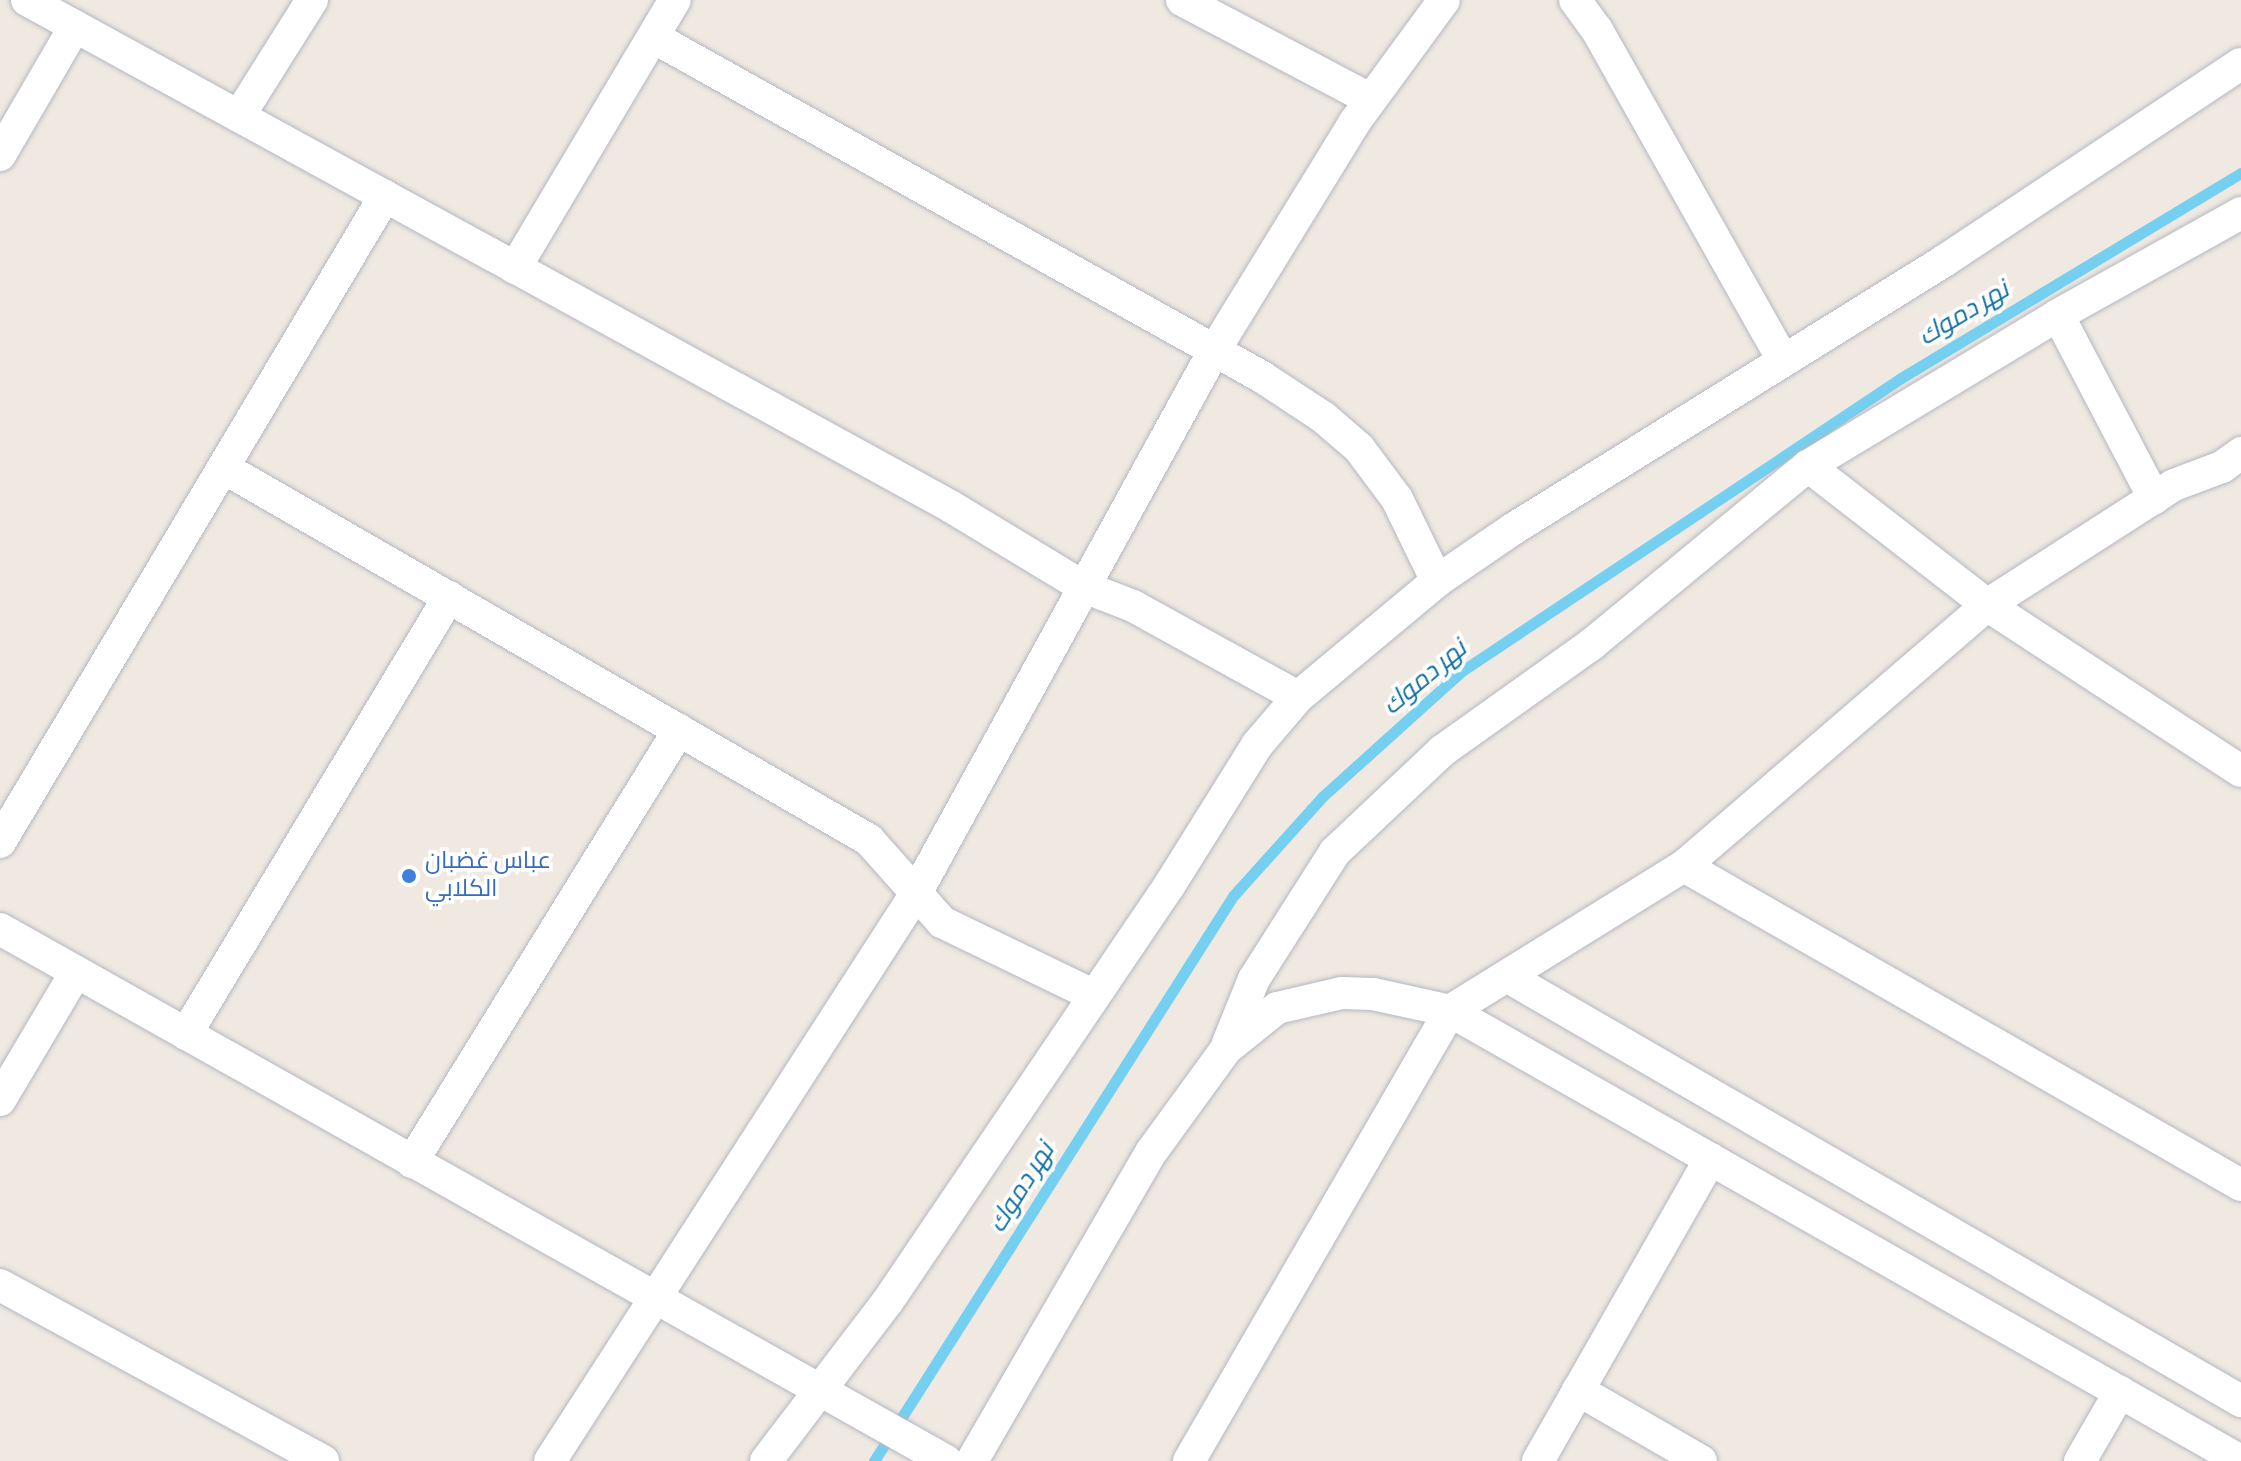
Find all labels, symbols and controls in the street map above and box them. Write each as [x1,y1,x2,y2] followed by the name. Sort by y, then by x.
[1913,275,2015,353] water label: نهر دموك
[1377,634,1473,722] water label: نهر دموك
[425,848,551,904] place label: عباس غضبان الكلابي
[400,867,418,885] marker: عباس غضبان الكلابي
[982,1137,1062,1239] water label: نهر دموك

